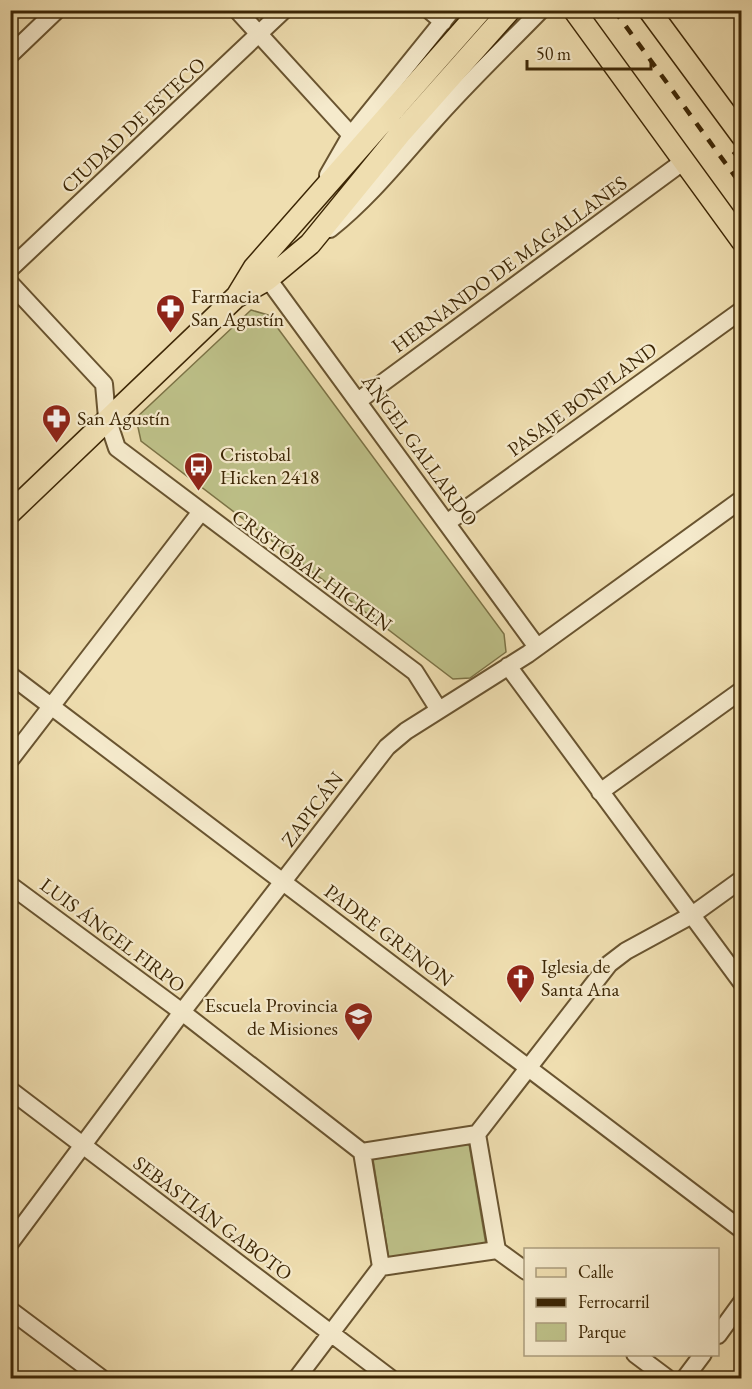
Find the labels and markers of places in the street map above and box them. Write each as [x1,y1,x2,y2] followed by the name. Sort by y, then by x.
[191,283,285,332] place label: Farmacia San Agustín
[154,292,186,334] pharmacy icon: Farmacia San Agustín
[40,402,72,444] pharmacy icon: San Agustín
[77,405,171,431] place label: San Agustín
[220,441,319,490] place label: Cristobal Hicken 2418
[183,450,215,492] bus stop icon: Cristobal Hicken 2418
[541,953,619,1002] place label: Iglesia de Santa Ana
[504,962,536,1004] church icon: Iglesia de Santa Ana
[204,992,338,1041] place label: Escuela Provincia de Misiones
[343,1000,375,1042] school or university icon: Escuela Provincia de Misiones

